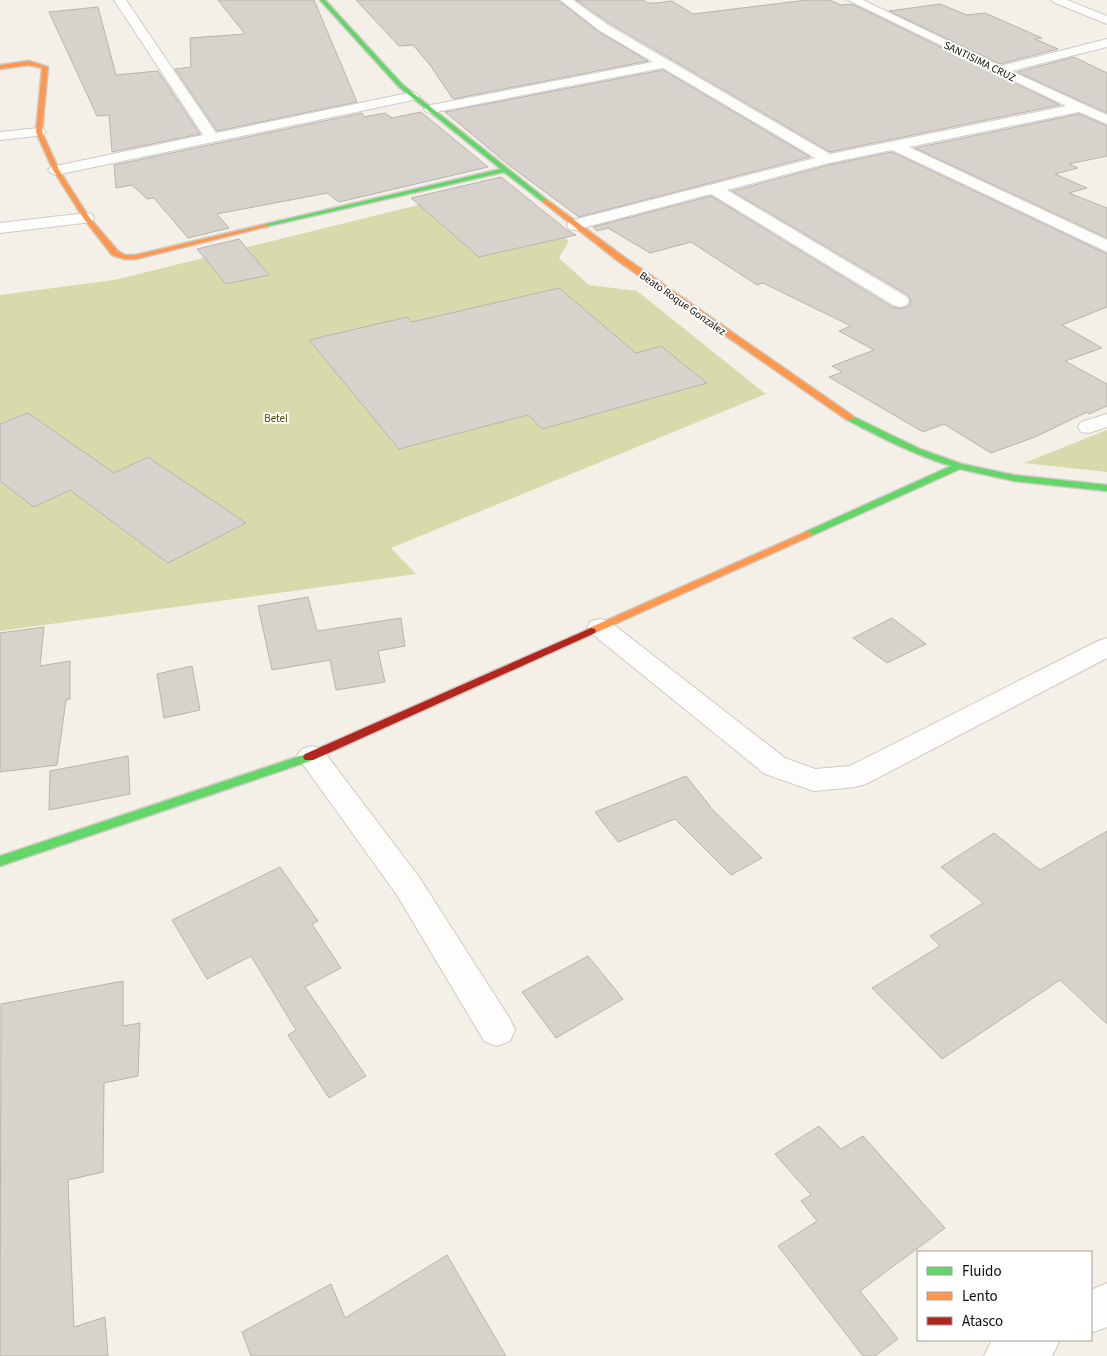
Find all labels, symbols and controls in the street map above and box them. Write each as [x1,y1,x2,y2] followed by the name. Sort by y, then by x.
[941,38,1018,85] street label: SANTISIMA CRUZ
[636,268,729,339] street label: Beato Roque Gonzalez
[264,411,288,426] park label: Betel
[917,1251,1092,1341] legend
[962,1261,1002,1282] text: Fluido
[962,1286,998,1307] text: Lento
[962,1311,1003,1332] text: Atasco

